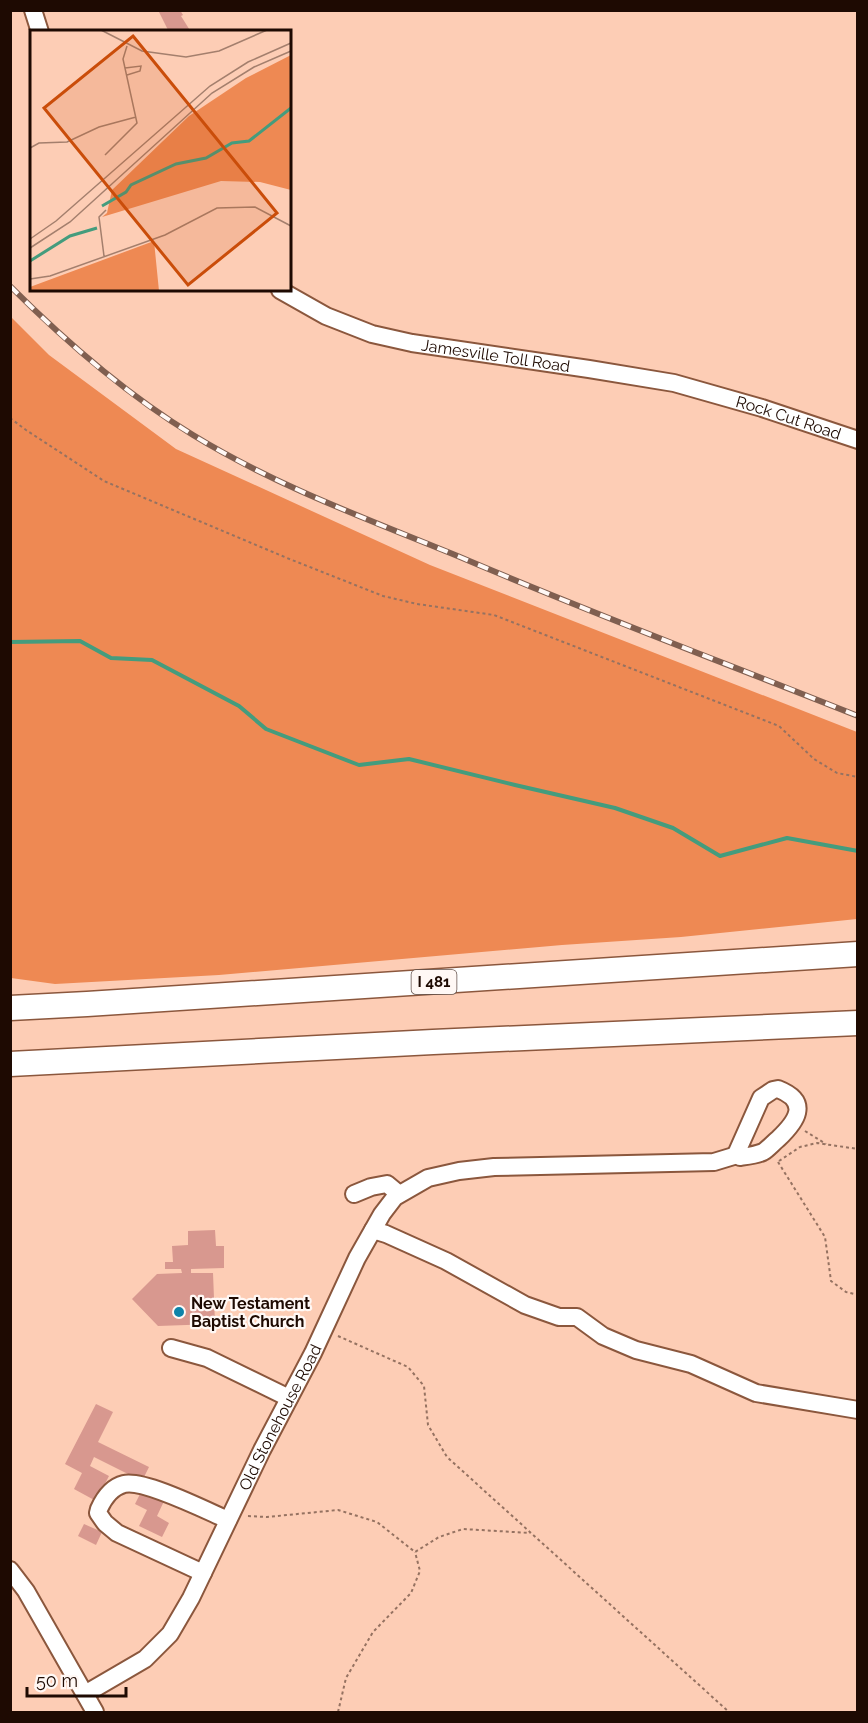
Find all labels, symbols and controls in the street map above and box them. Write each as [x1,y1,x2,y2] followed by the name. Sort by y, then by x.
[30,30,291,291] inset map
[420,336,571,376] street label: Jamesville Toll Road
[734,392,844,444] street label: Rock Cut Road
[412,970,456,994] road number: I 481
[191,1294,310,1331] place label: New Testament Baptist Church
[172,1305,186,1319] marker: New Testament Baptist Church
[235,1341,326,1493] street label: Old Stonehouse Road
[27,1660,126,1698] scale bar
[36,1670,78,1691] text: 50 m

